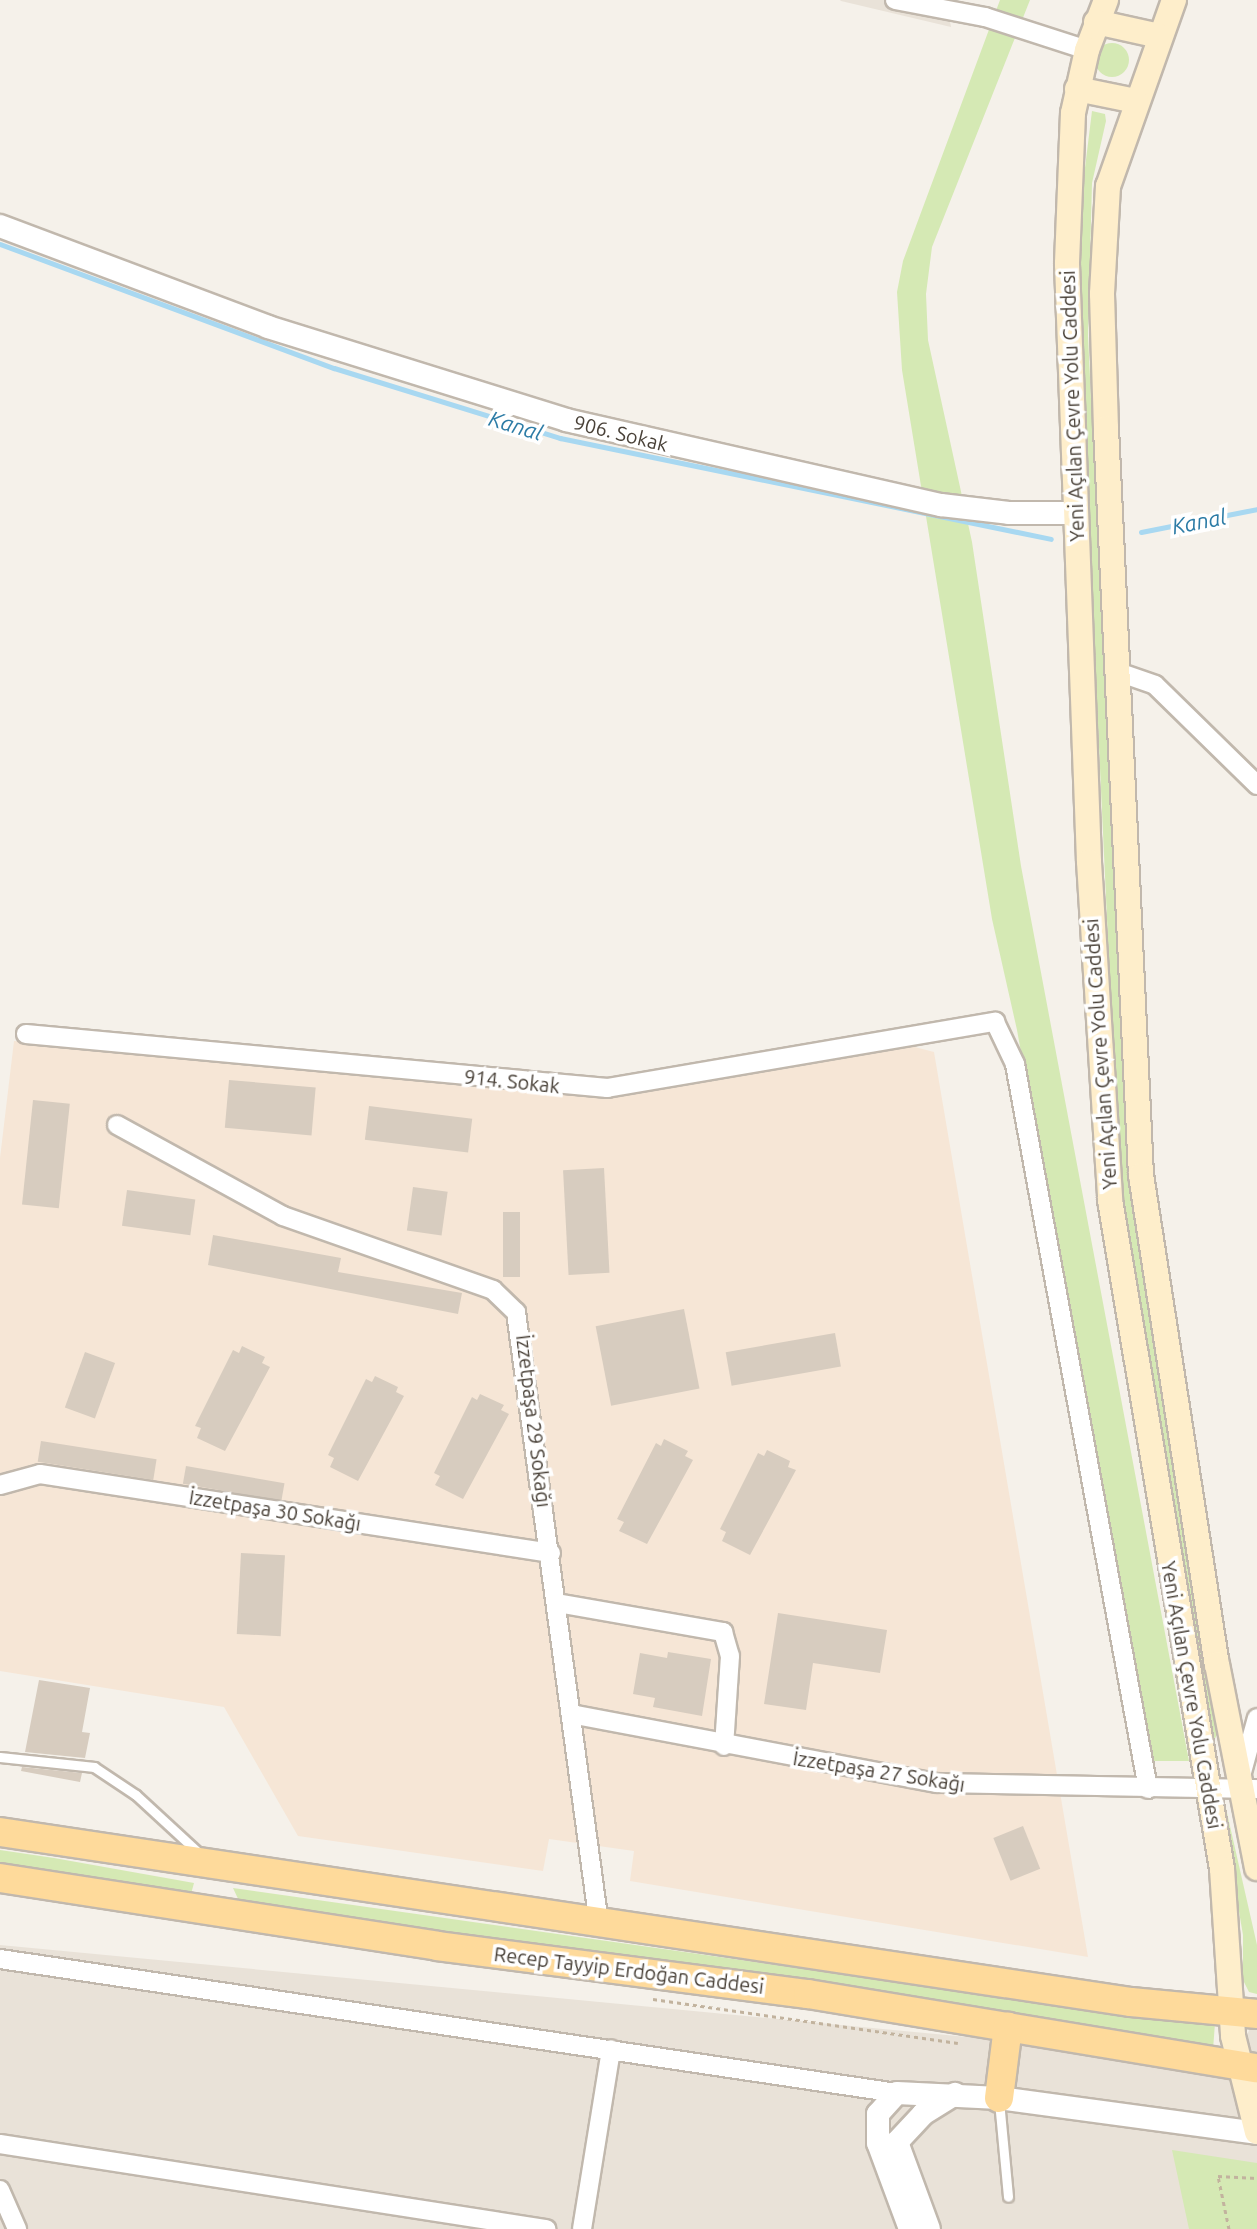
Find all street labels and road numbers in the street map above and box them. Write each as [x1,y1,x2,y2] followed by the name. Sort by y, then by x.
[1055,270,1089,542] street label: Yeni Açılan Çevre Yolu Caddesi
[572,410,670,456] street label: 906. Sokak
[1079,918,1121,1190] street label: Yeni Açılan Çevre Yolu Caddesi
[463,1064,561,1098] street label: 914. Sokak
[511,1333,557,1509] street label: İzzetpaşa 29 Sokağı
[187,1485,363,1535] street label: İzzetpaşa 30 Sokağı
[1157,1559,1227,1831] street label: Yeni Açılan Çevre Yolu Caddesi
[791,1746,967,1796] street label: İzzetpaşa 27 Sokağı
[493,1942,765,1998] street label: Recep Tayyip Erdoğan Caddesi

